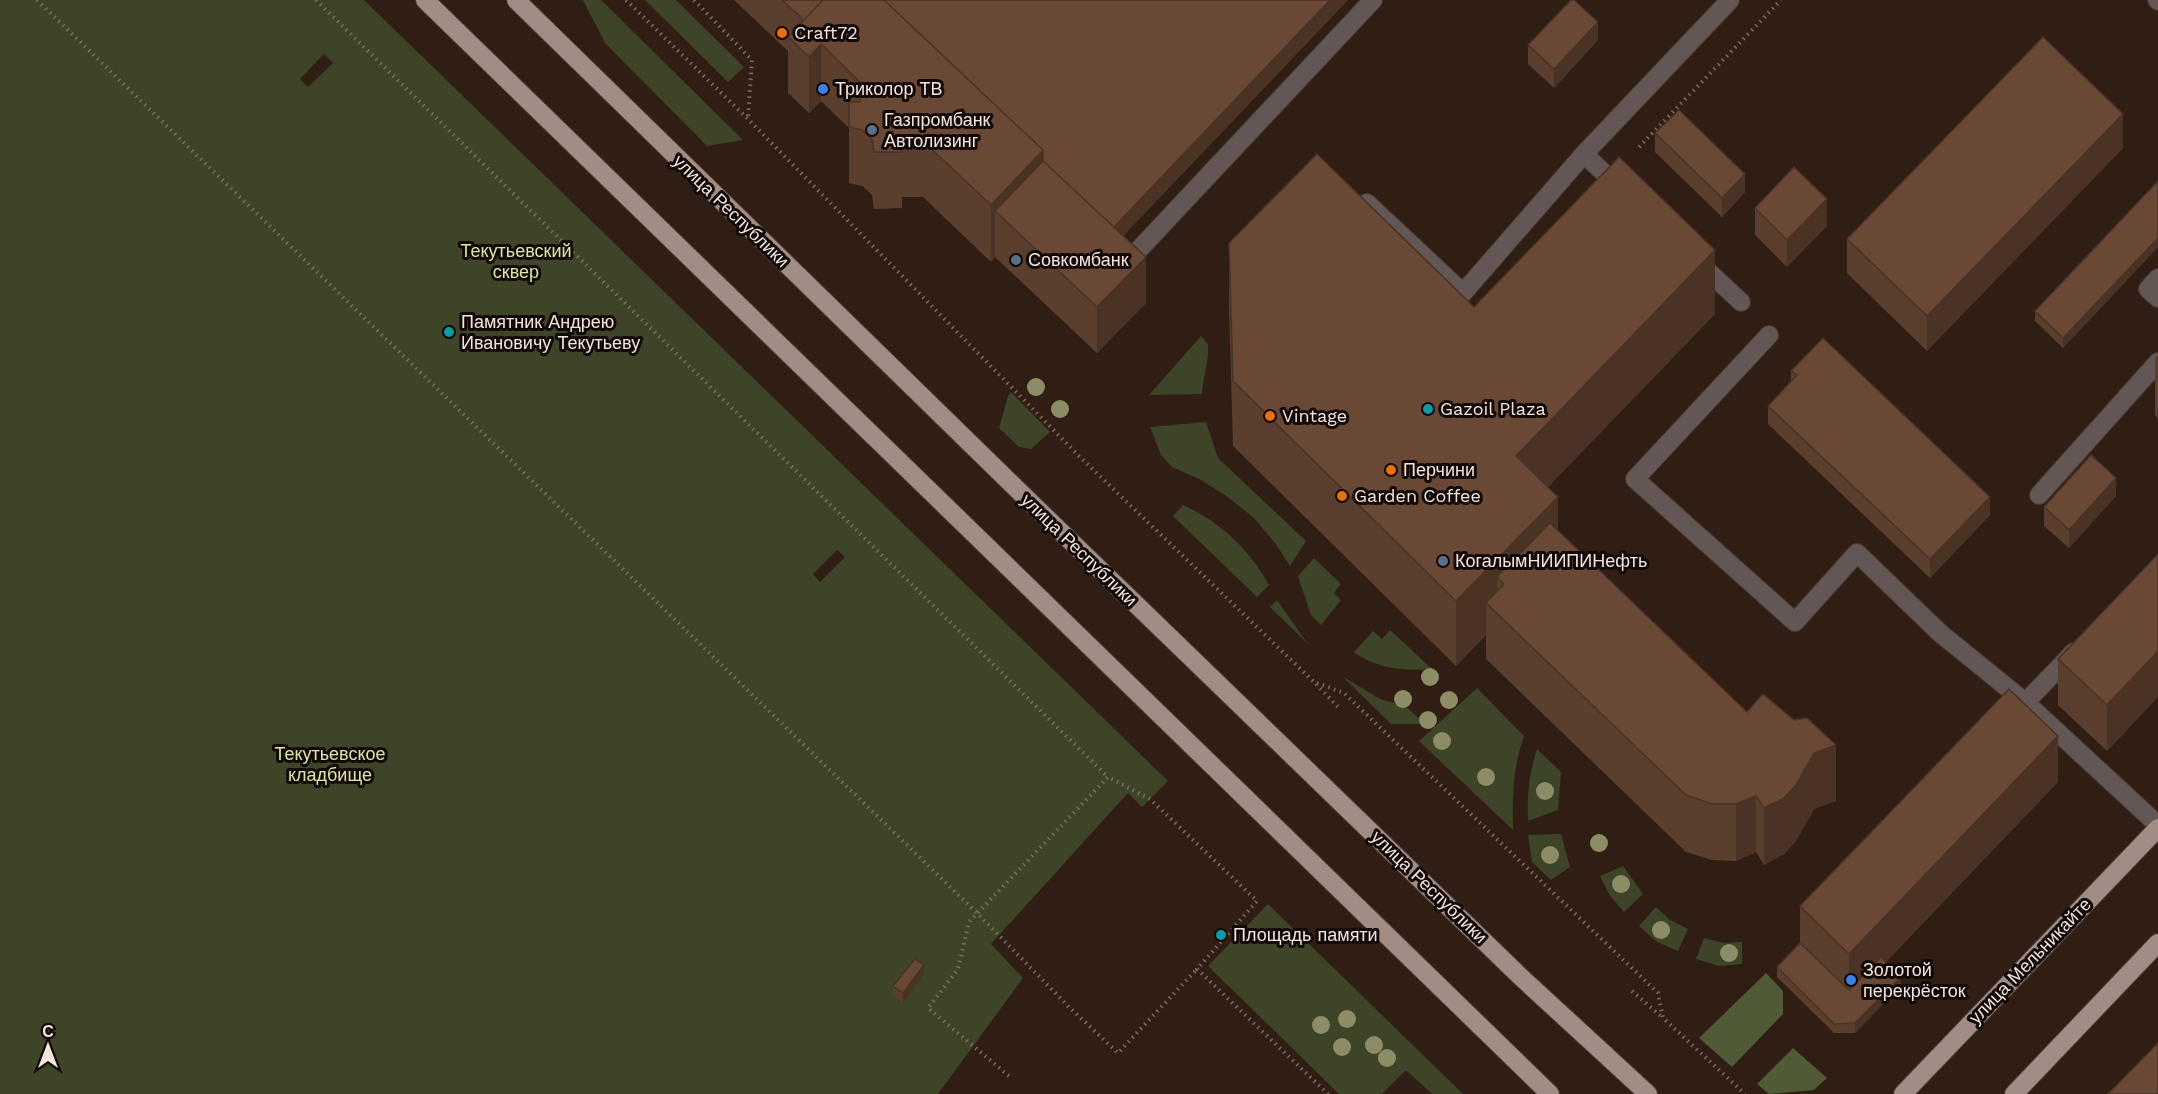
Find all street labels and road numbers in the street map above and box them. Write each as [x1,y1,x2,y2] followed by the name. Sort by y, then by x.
[669,150,794,271] street label: улица Республики
[1017,489,1142,610] street label: улица Республики
[1367,826,1492,947] street label: улица Республики
[1964,893,2095,1028] street label: улица Мельникайте

